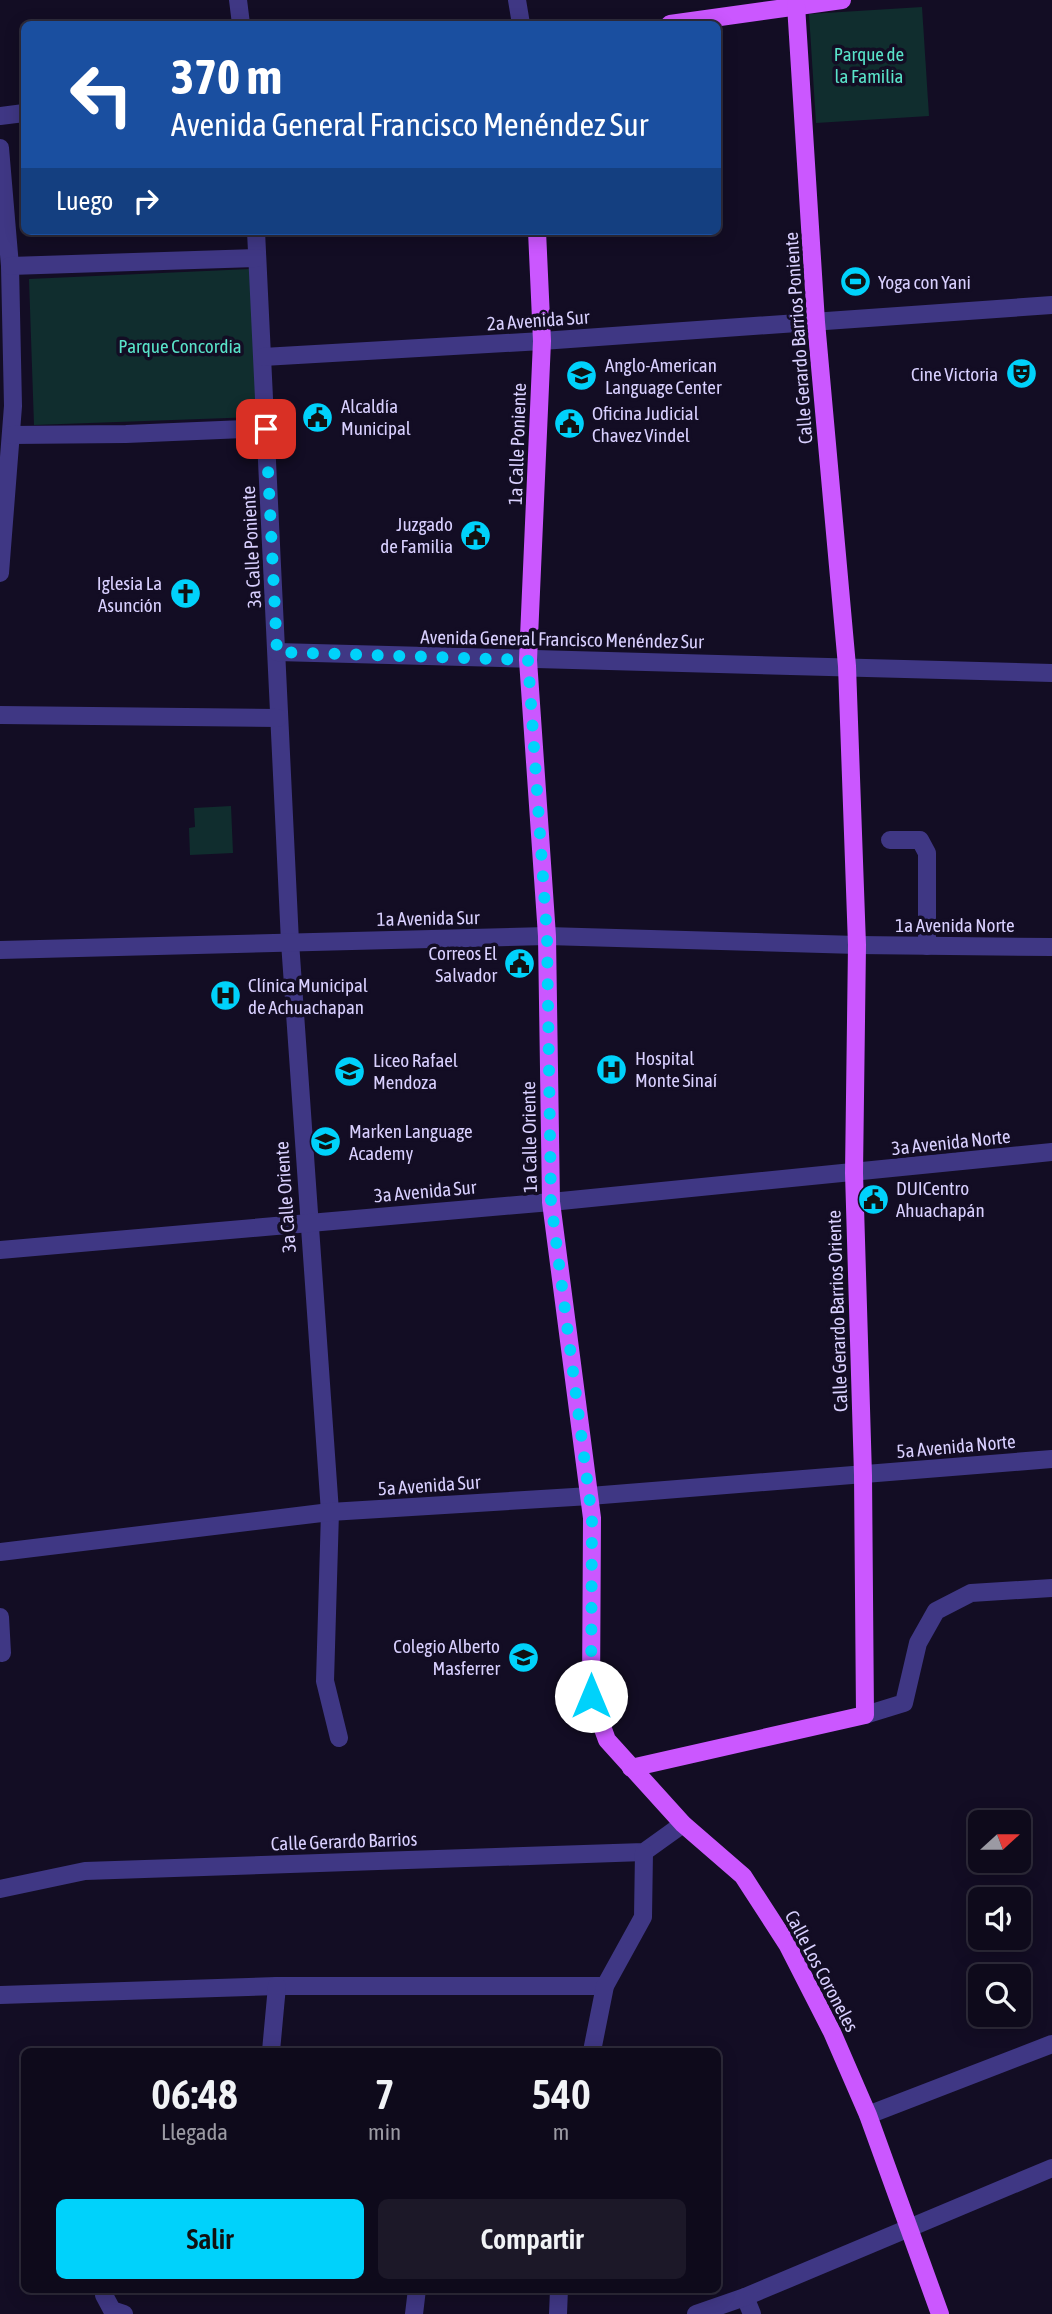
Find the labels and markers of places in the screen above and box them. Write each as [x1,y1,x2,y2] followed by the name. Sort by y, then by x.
[838,265,872,299] sports icon: Yoga con Yani
[878,271,971,293] place label: Yoga con Yani
[605,354,722,398] place label: Anglo-American Language Center
[1004,357,1038,391] theatre icon: Cine Victoria
[565,359,599,393] school or university icon: Anglo-American Language Center
[911,363,998,385] place label: Cine Victoria
[341,395,411,439] place label: Alcaldía Municipal
[236,399,296,459] pin
[301,400,335,434] public building icon: Alcaldía Municipal
[592,402,699,446] place label: Oficina Judicial Chavez Vindel
[552,407,586,441] public building icon: Oficina Judicial Chavez Vindel
[380,513,453,557] place label: Juzgado de Familia
[459,518,493,552] public building icon: Juzgado de Familia
[97,572,162,616] place label: Iglesia La Asunción
[168,577,202,611] church icon: Iglesia La Asunción
[428,942,497,986] place label: Correos El Salvador
[503,947,537,981] public building icon: Correos El Salvador
[248,974,368,1018] place label: Clínica Municipal de Achuachapan
[208,979,242,1013] hospital icon: Clínica Municipal de Achuachapan
[635,1047,717,1091] place label: Hospital Monte Sinaí
[373,1049,458,1093] place label: Liceo Rafael Mendoza
[595,1052,629,1086] hospital icon: Hospital Monte Sinaí
[333,1054,367,1088] school or university icon: Liceo Rafael Mendoza
[349,1120,473,1164] place label: Marken Language Academy
[309,1125,343,1159] school or university icon: Marken Language Academy
[896,1177,985,1221] place label: DUICentro Ahuachapán
[856,1182,890,1216] public building icon: DUICentro Ahuachapán
[393,1635,500,1679] place label: Colegio Alberto Masferrer
[506,1640,540,1674] school or university icon: Colegio Alberto Masferrer

